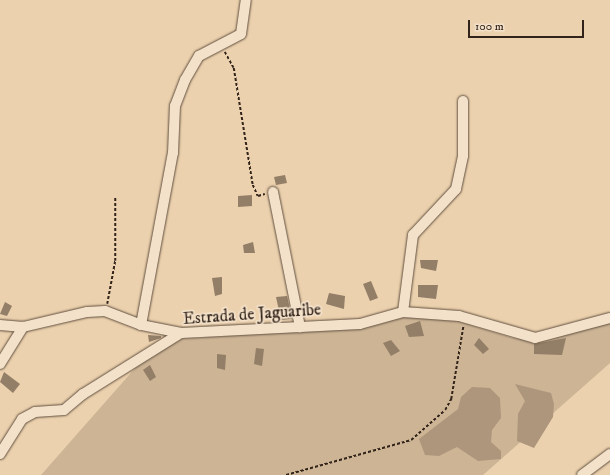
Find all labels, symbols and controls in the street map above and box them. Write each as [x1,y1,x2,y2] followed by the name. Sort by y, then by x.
[470,12,586,38] scale bar
[475,19,504,34] text: 100 m
[182,300,322,330] street label: Estrada de Jaguaribe

